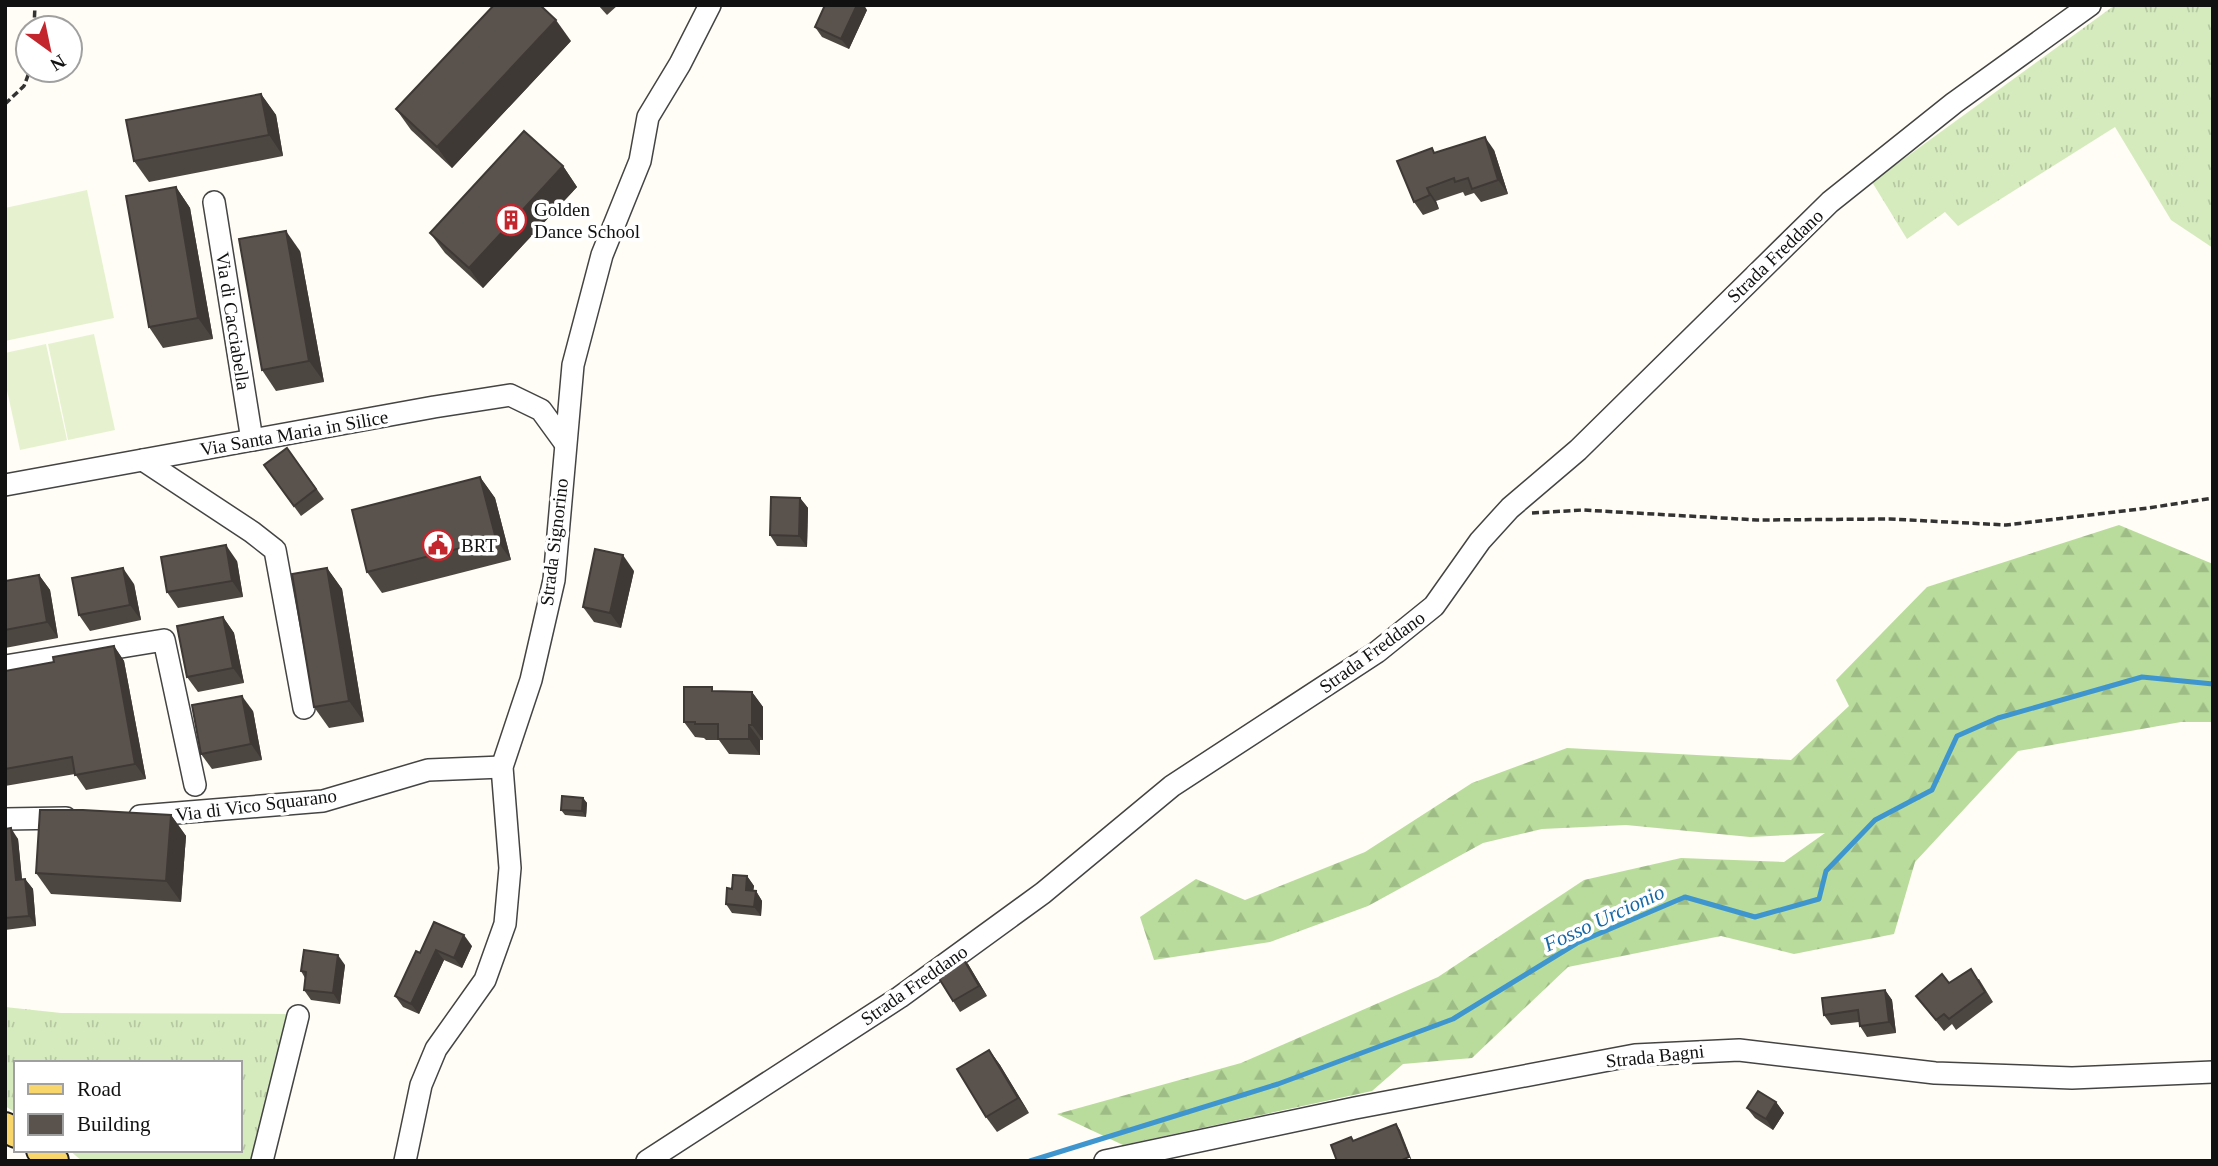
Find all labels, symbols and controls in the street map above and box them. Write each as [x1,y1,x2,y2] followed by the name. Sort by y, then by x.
[14,14,84,84] north arrow
[46,50,69,76] text: N
[534,199,640,242] place label: Golden Dance School
[494,203,528,237] building icon: Golden Dance School
[1723,205,1827,307] street label: Strada Freddano
[212,251,254,392] street label: Via di Cacciabella
[198,406,390,460] street label: Via Santa Maria in Silice
[536,477,572,607] street label: Strada Signorino
[421,528,455,562] public building icon: BRT
[461,535,497,556] place label: BRT
[1315,607,1429,697] street label: Strada Freddano
[174,785,338,825] street label: Via di Vico Squarano
[1539,880,1668,957] water label: Fosso Urcionio
[857,941,971,1029] street label: Strada Freddano
[1605,1040,1705,1072] street label: Strada Bagni
[14,1061,242,1152] legend
[77,1077,122,1101] text: Road
[77,1112,151,1136] text: Building

